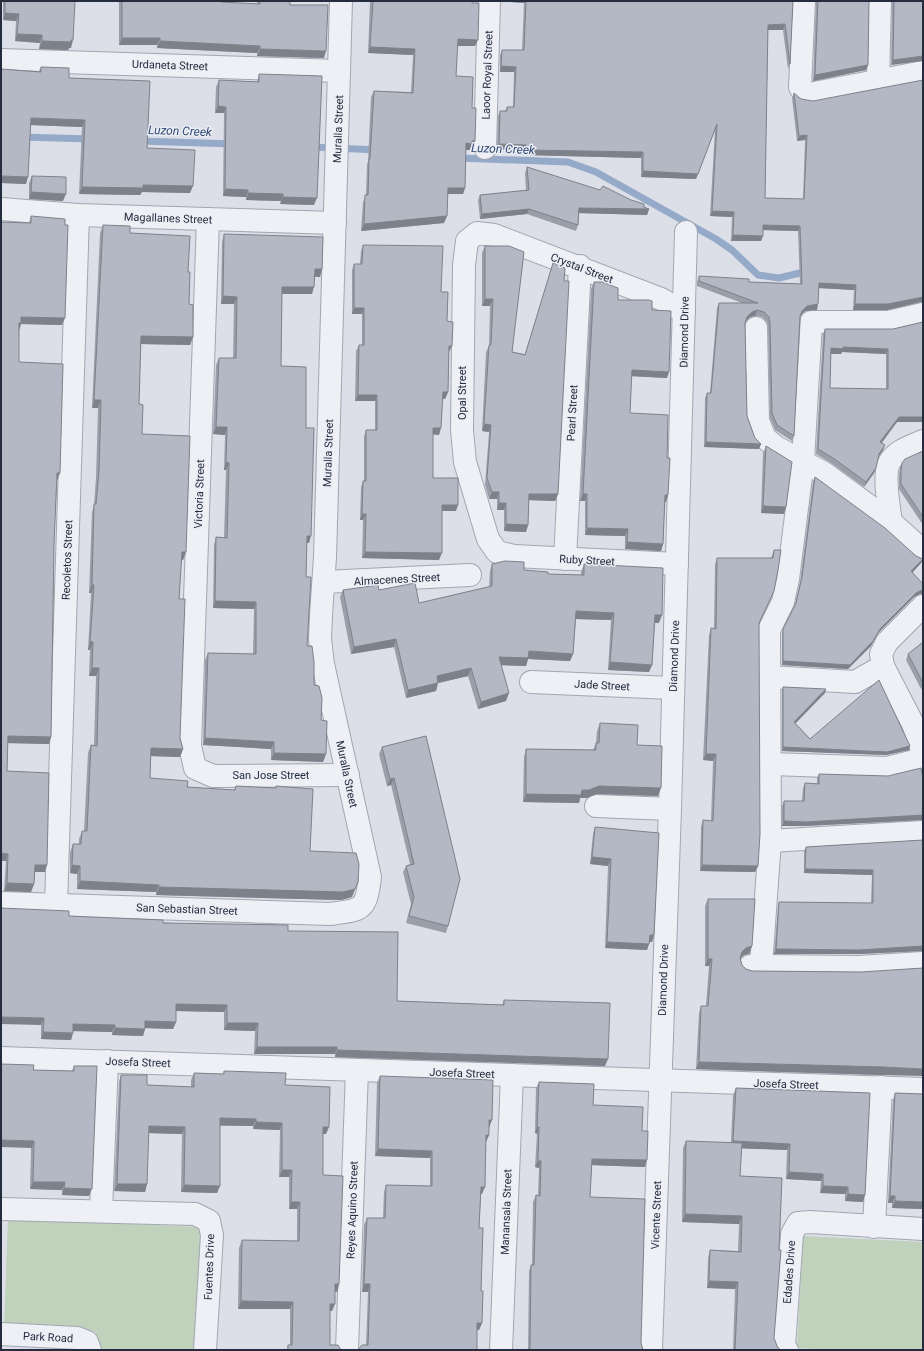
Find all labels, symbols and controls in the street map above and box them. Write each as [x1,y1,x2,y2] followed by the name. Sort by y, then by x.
[479,30,496,120] street label: Laoor Royal Street
[132,58,209,73] street label: Urdaneta Street
[331,94,346,163] street label: Muralla Street
[148,123,213,139] water label: Luzon Creek
[471,141,536,157] water label: Luzon Creek
[124,210,213,227] street label: Magallanes Street
[549,251,615,286] street label: Crystal Street
[677,296,692,368] street label: Diamond Drive
[456,366,469,420] street label: Opal Street
[565,384,580,442] street label: Pearl Street
[321,418,336,487] street label: Muralla Street
[192,459,207,529] street label: Victoria Street
[60,519,75,600] street label: Recoletos Street
[559,553,616,568] street label: Ruby Street
[354,571,441,588] street label: Almacenes Street
[667,620,682,692] street label: Diamond Drive
[574,678,631,693] street label: Jade Street
[333,739,360,809] street label: Muralla Street
[233,769,310,782] street label: San Jose Street
[136,901,238,918] street label: San Sebastian Street
[656,944,671,1016] street label: Diamond Drive
[105,1055,171,1070] street label: Josefa Street
[429,1066,495,1081] street label: Josefa Street
[753,1077,819,1092] street label: Josefa Street
[344,1160,361,1259] street label: Reyes Aquino Street
[499,1169,515,1255] street label: Manansala Street
[649,1180,664,1249] street label: Vicente Street
[202,1233,217,1300] street label: Fuentes Drive
[781,1240,798,1304] street label: Edades Drive
[23,1330,73,1345] street label: Park Road

